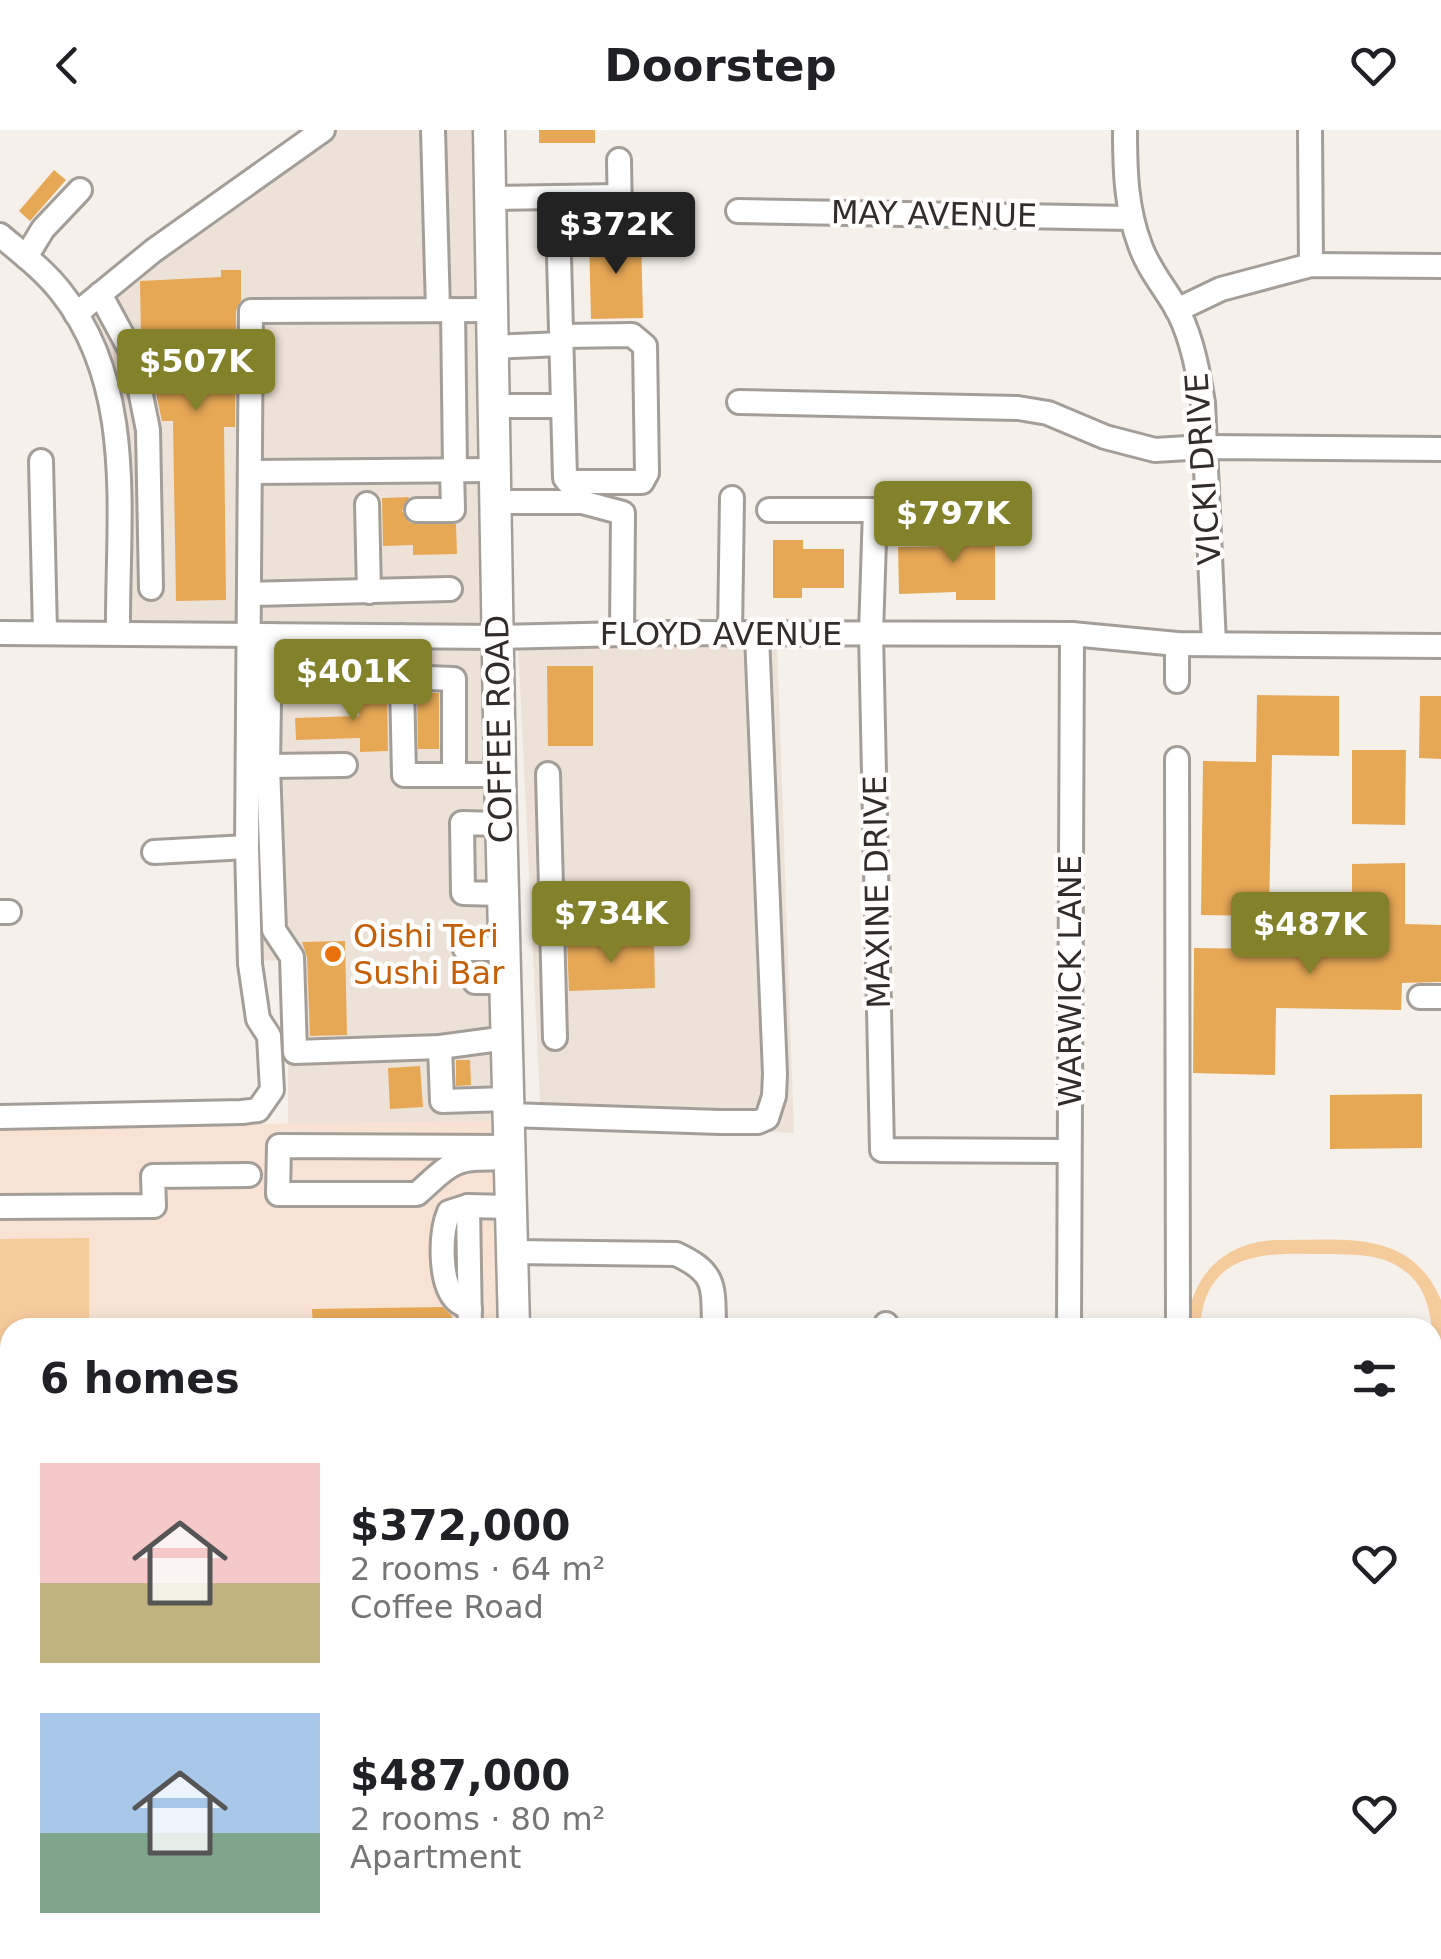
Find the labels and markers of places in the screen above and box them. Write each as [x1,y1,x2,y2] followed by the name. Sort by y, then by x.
[546,192,686,277] pin: $372K
[126,329,266,414] pin: $507K
[883,481,1023,566] pin: $797K
[283,639,423,724] pin: $401K
[541,881,681,966] pin: $734K
[1240,892,1380,977] pin: $487K
[353,917,505,992] place label: Oishi Teri Sushi Bar
[322,943,344,965] marker: Oishi Teri Sushi Bar

